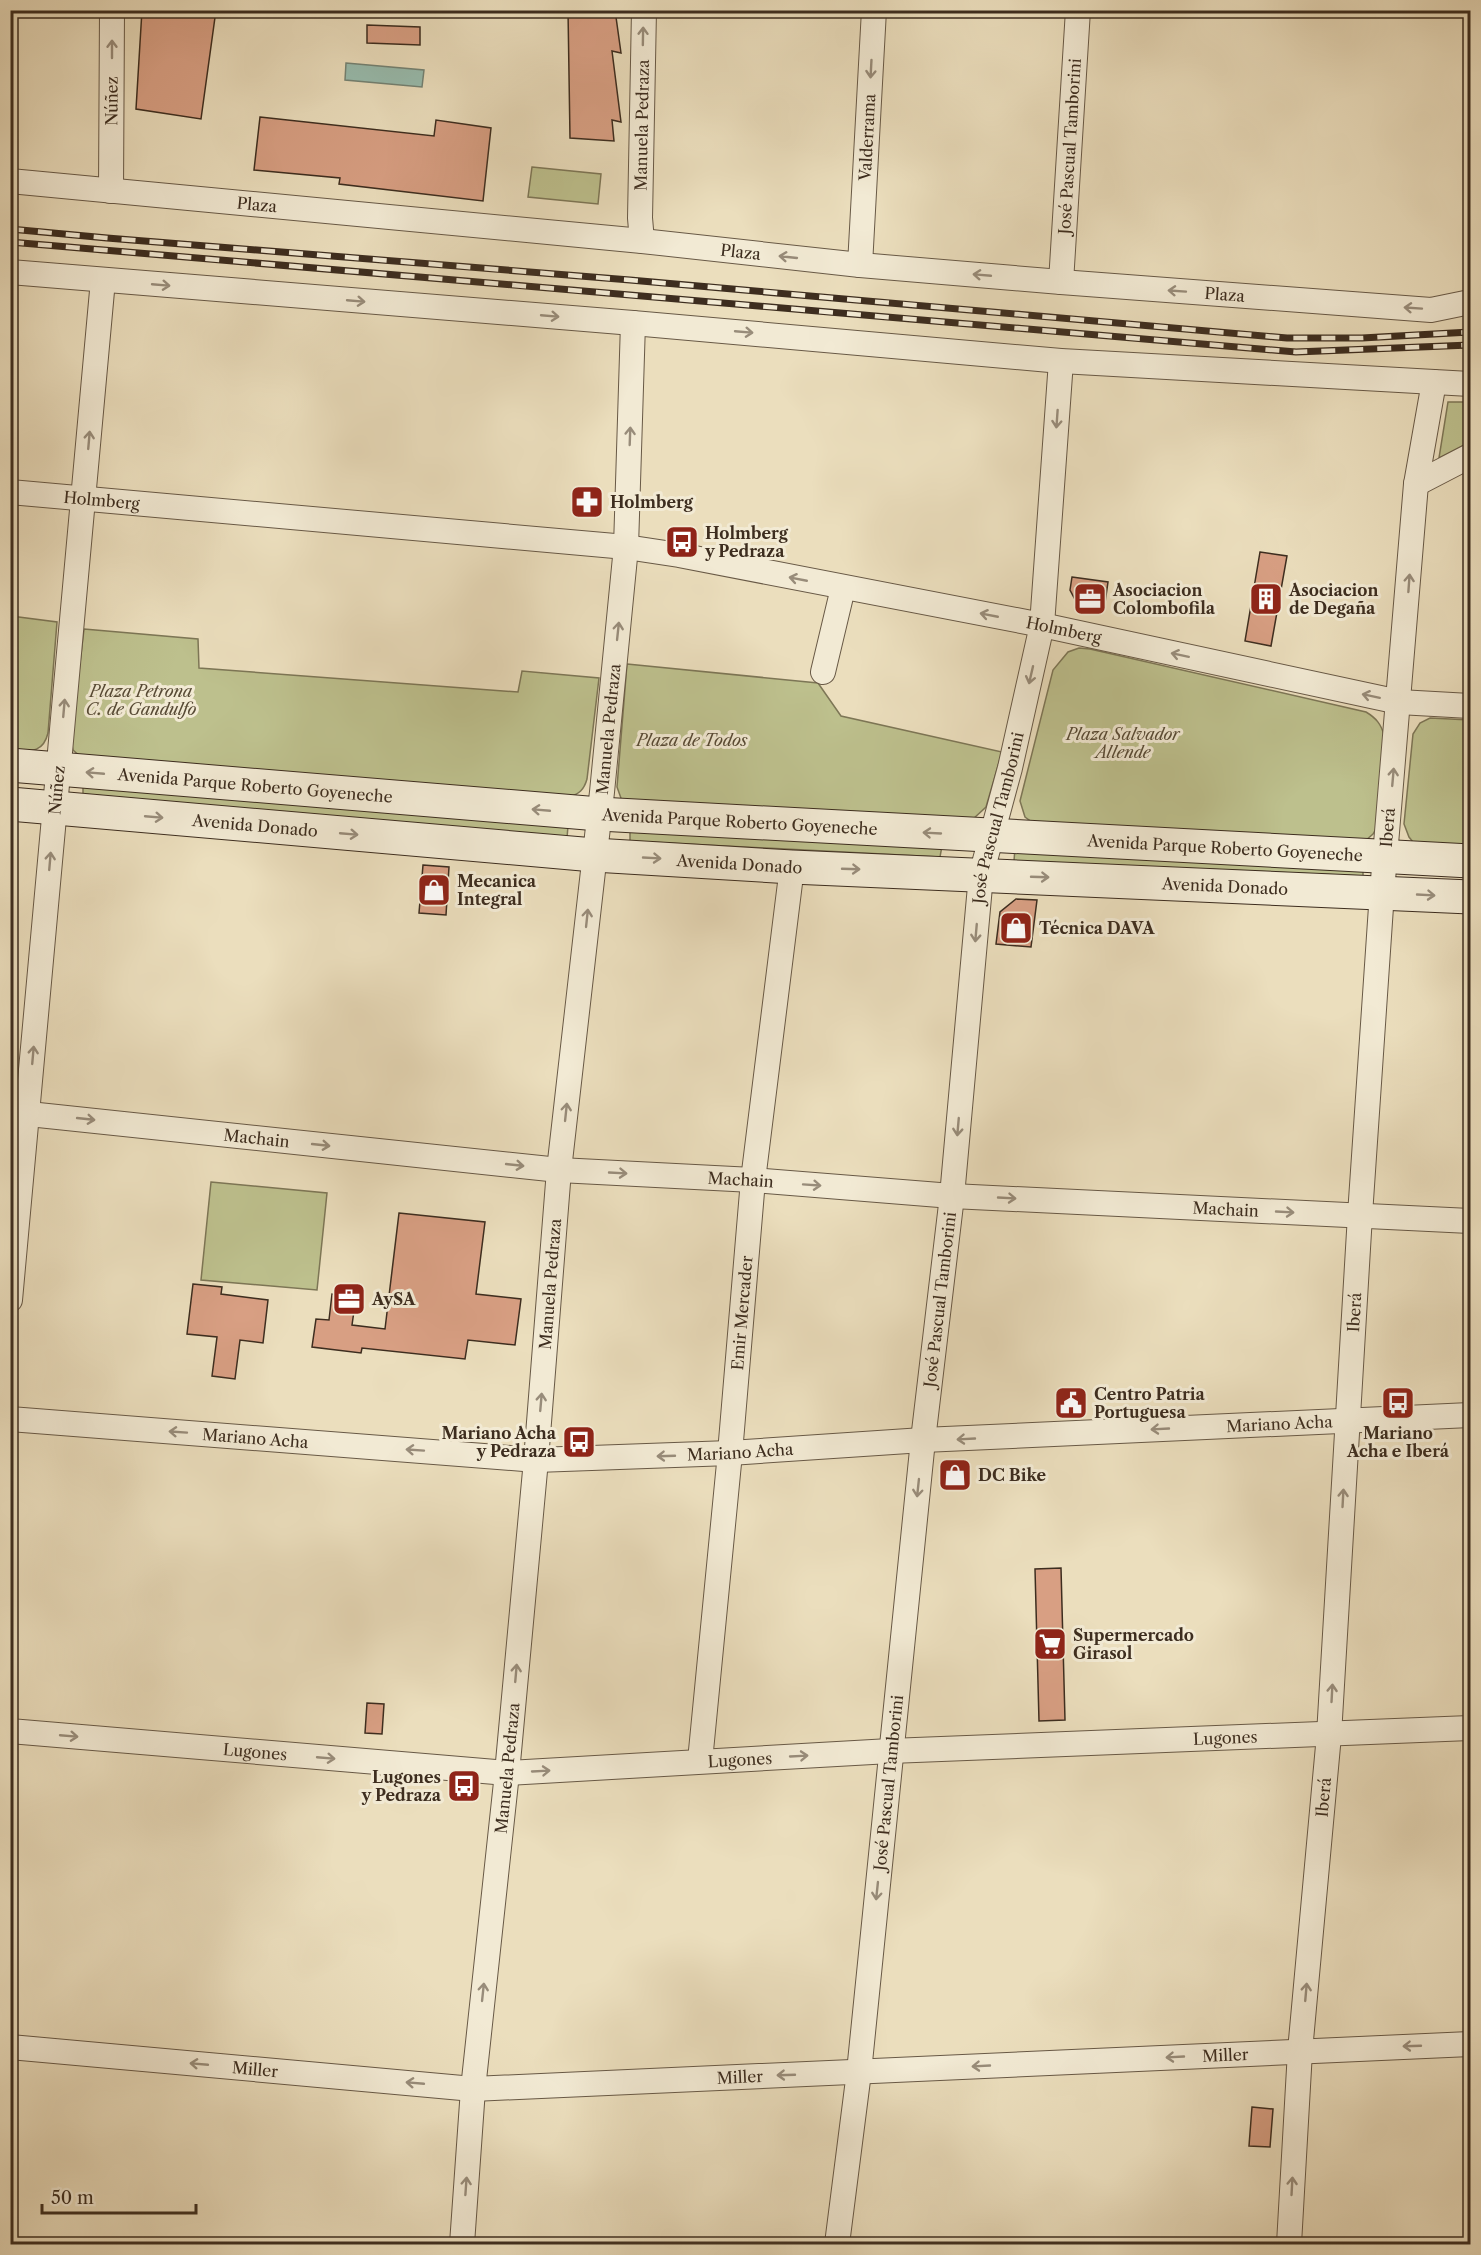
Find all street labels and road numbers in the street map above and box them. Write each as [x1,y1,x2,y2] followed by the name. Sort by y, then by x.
[1054,57,1085,238] street label: José Pascual Tamborini
[631,59,653,191] street label: Manuela Pedraza
[101,76,122,126] street label: Núñez
[855,93,879,182] street label: Valderrama
[236,193,279,216] street label: Plaza
[719,240,762,264] street label: Plaza
[1204,283,1246,306] street label: Plaza
[63,487,141,514] street label: Holmberg
[1024,612,1104,648] street label: Holmberg
[592,662,625,796] street label: Manuela Pedraza
[968,730,1028,908] street label: José Pascual Tamborini
[116,764,394,807] street label: Avenida Parque Roberto Goyeneche
[44,765,69,816] street label: Núñez
[600,804,878,839] street label: Avenida Parque Roberto Goyeneche
[1376,806,1399,848] street label: Iberá
[190,810,319,841] street label: Avenida Donado
[1086,830,1363,865] street label: Avenida Parque Roberto Goyeneche
[675,850,803,877] street label: Avenida Donado
[1161,873,1289,899] street label: Avenida Donado
[223,1125,291,1151] street label: Machain
[707,1168,775,1192] street label: Machain
[1192,1198,1259,1221] street label: Machain
[919,1211,960,1391] street label: José Pascual Tamborini
[535,1217,565,1350] street label: Manuela Pedraza
[727,1254,757,1371] street label: Emir Mercader
[1343,1291,1365,1333] street label: Iberá
[1226,1411,1334,1436] street label: Mariano Acha
[201,1424,310,1452] street label: Mariano Acha
[687,1439,795,1465] street label: Mariano Acha
[869,1694,907,1875] street label: José Pascual Tamborini
[491,1701,524,1835] street label: Manuela Pedraza
[1193,1726,1258,1749] street label: Lugones
[222,1739,288,1764] street label: Lugones
[707,1748,773,1771] street label: Lugones
[1311,1776,1335,1818] street label: Iberá
[1202,2044,1249,2066] street label: Miller
[231,2057,279,2081] street label: Miller
[716,2066,764,2088] street label: Miller

